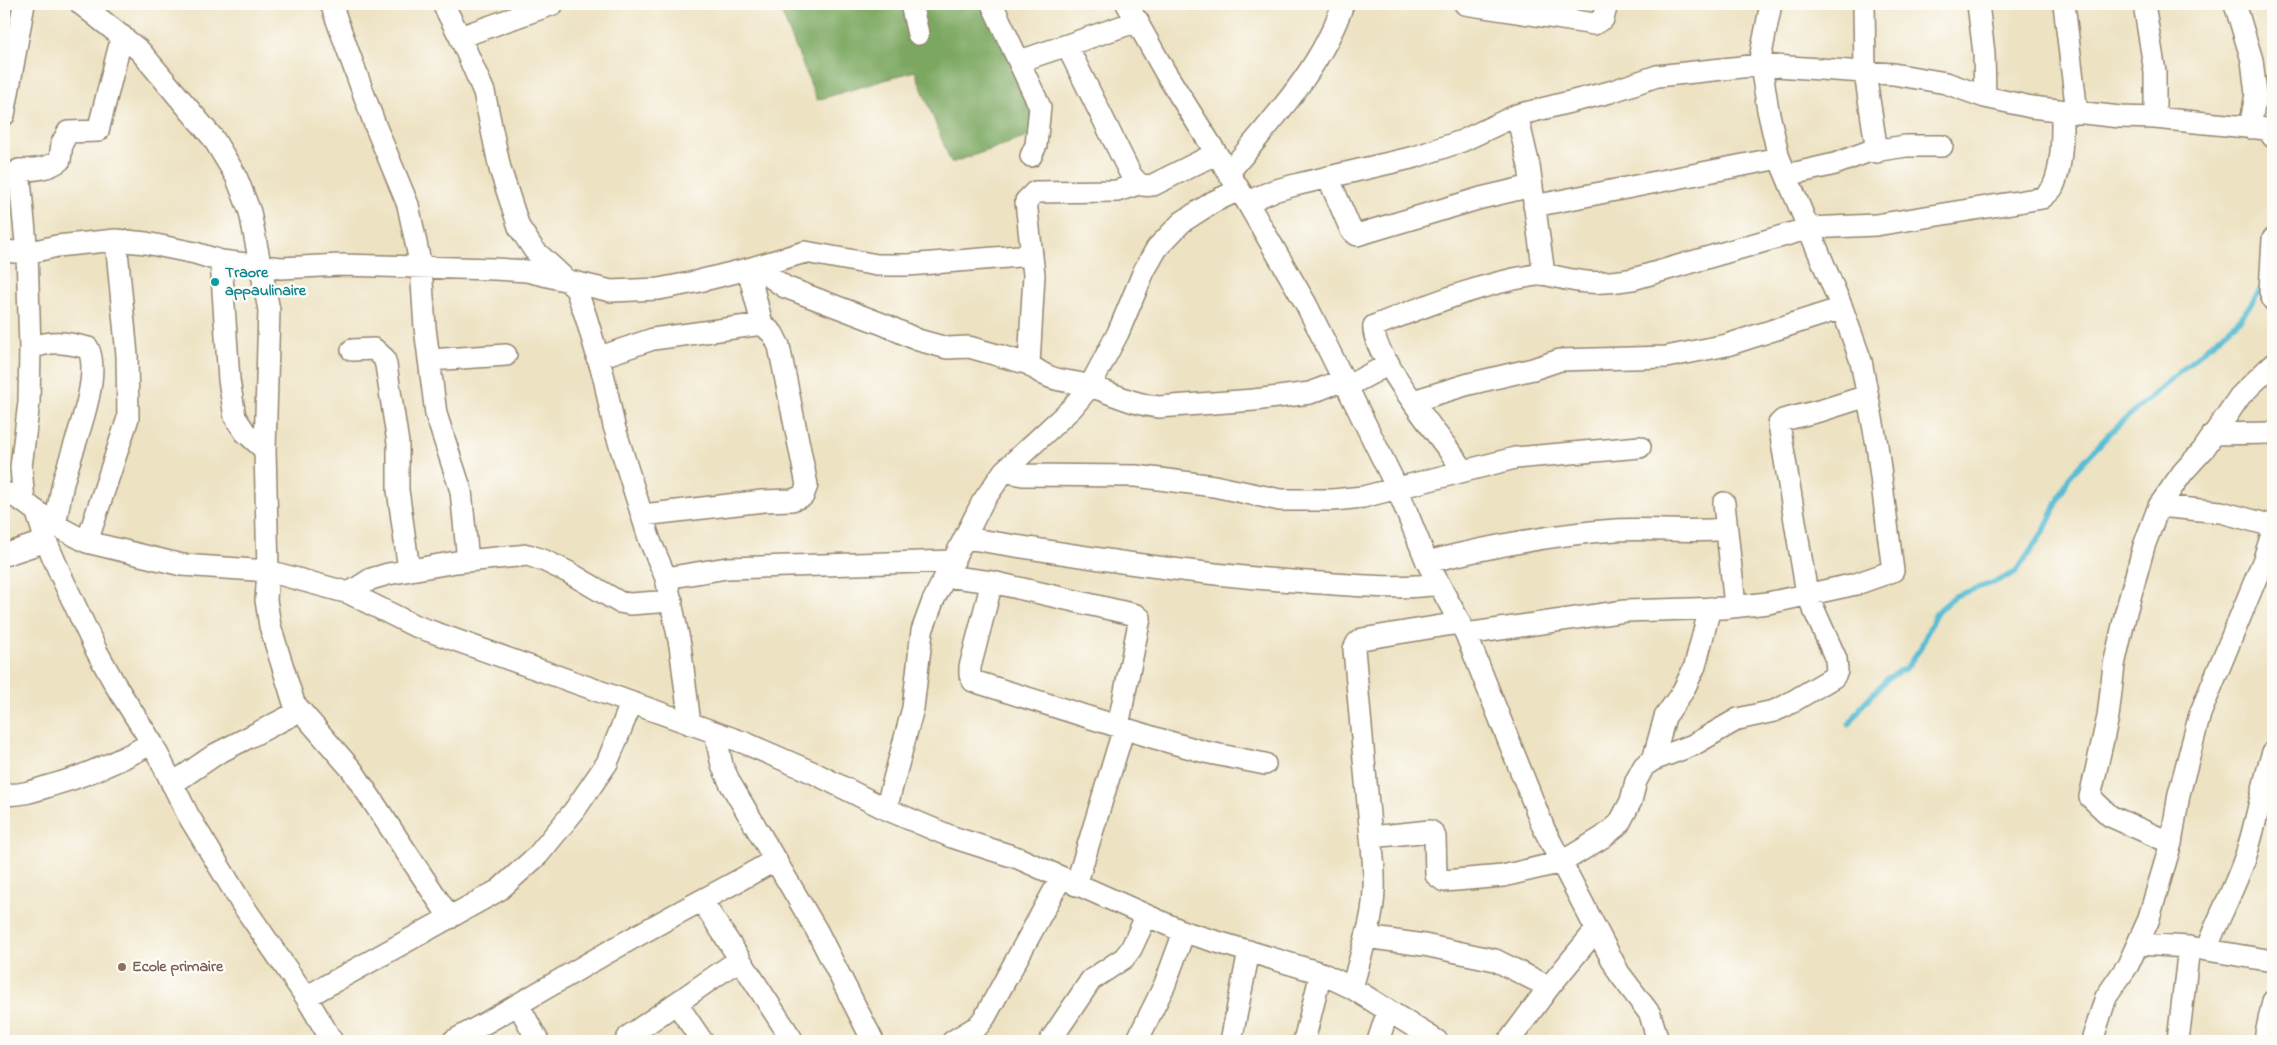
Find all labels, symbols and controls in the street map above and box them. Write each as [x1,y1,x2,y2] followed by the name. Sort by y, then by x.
[225,261,307,303] place label: Traore appaulinaire
[209,276,221,288] marker: Traore appaulinaire
[132,955,224,979] place label: Ecole primaire
[116,961,128,973] marker: Ecole primaire

